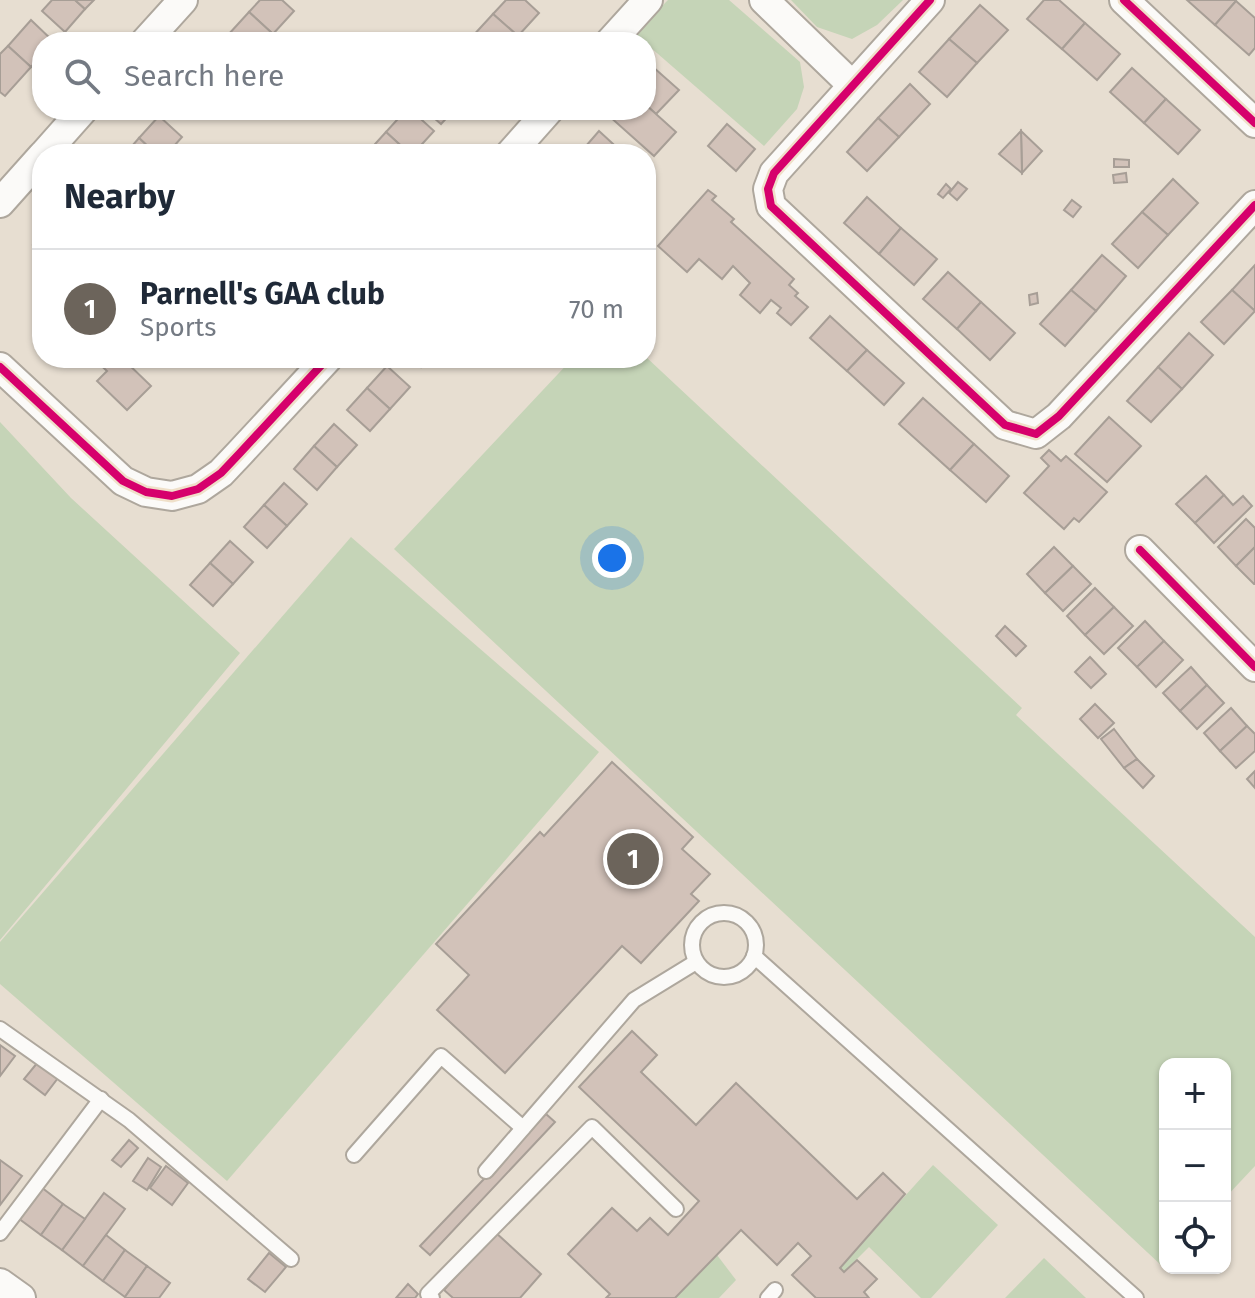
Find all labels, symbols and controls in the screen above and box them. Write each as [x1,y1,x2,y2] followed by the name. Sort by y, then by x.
[32,32,656,120] search box
[60,54,104,98] icon: search
[124,58,284,94] text: Search here
[64,176,175,217] text: Nearby
[140,276,385,312] text: Parnell's GAA club
[84,294,96,325] text: 1
[569,294,624,325] text: 70 m
[140,312,216,343] text: Sports
[592,538,632,578] your location
[607,829,659,889] pin: 1
[1159,1058,1231,1274] map controls
[1159,1058,1231,1130] button: +
[1159,1130,1231,1202] button: −
[1159,1202,1231,1274] button: locate

